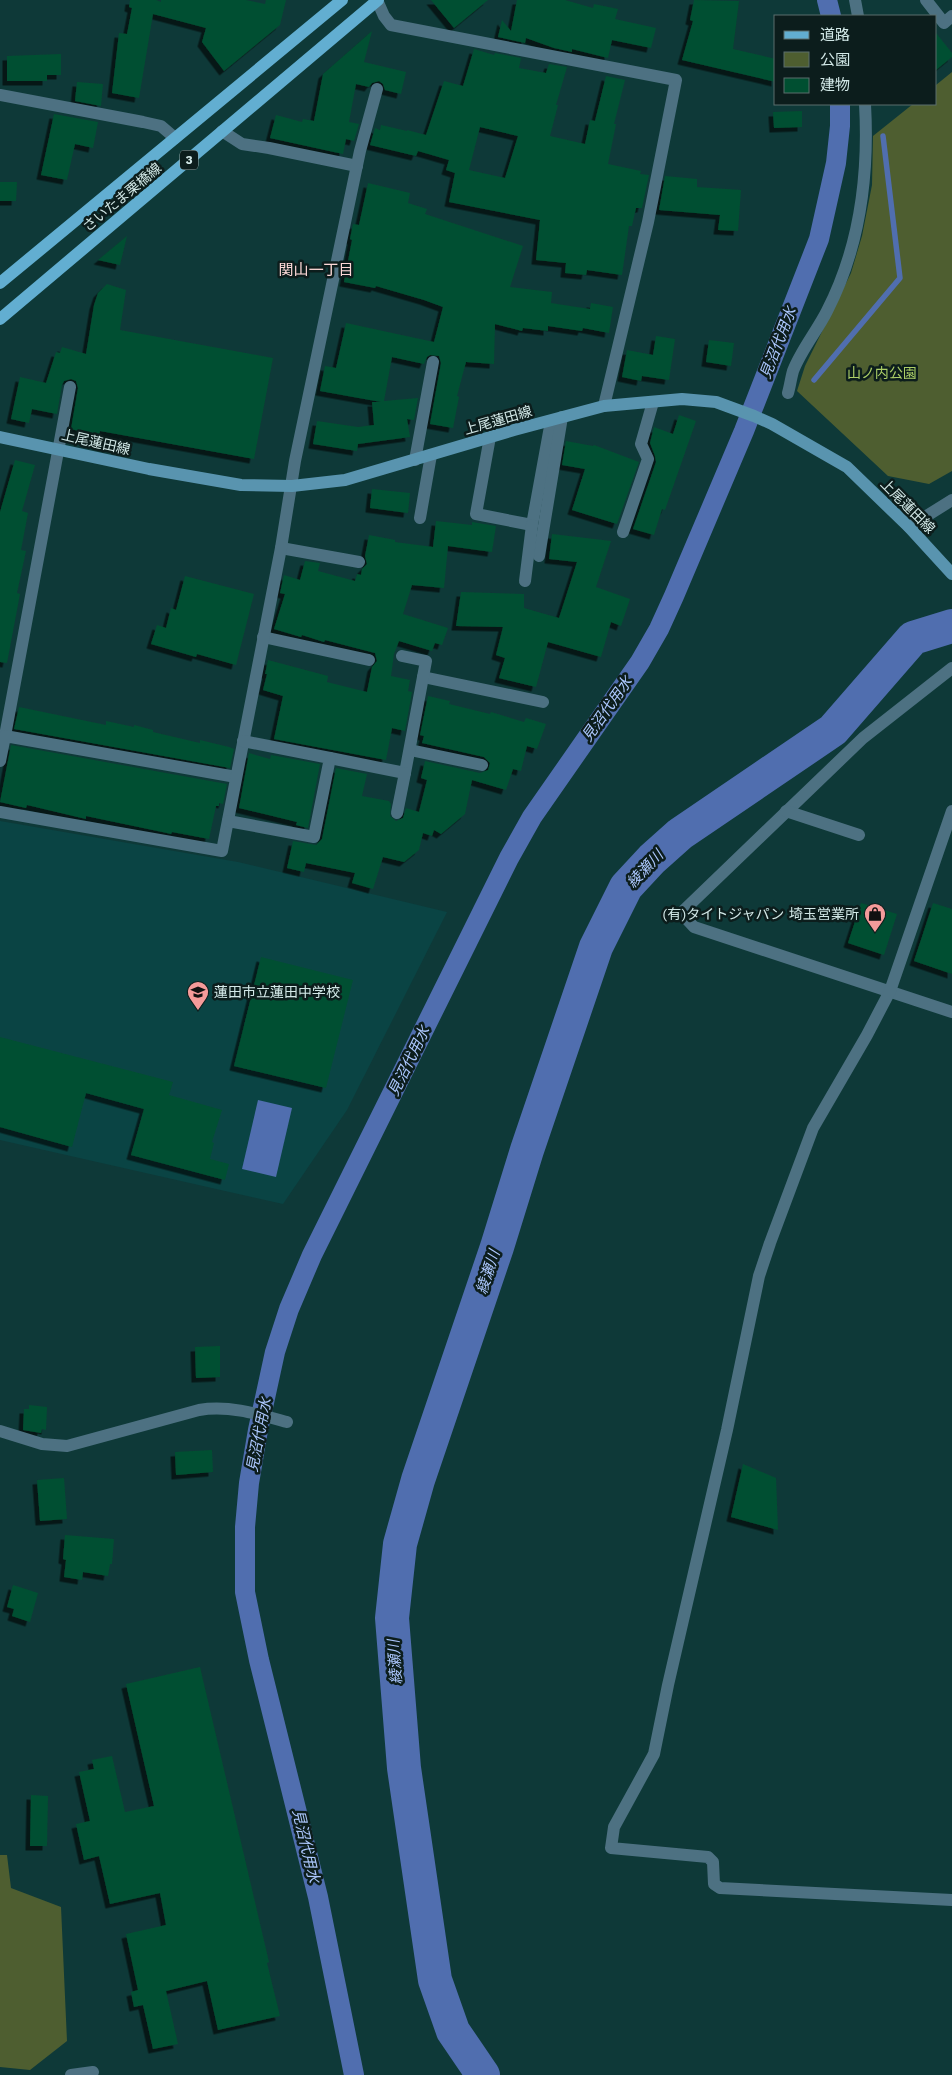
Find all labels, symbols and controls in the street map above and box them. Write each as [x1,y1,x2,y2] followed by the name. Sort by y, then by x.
[774,15,937,105] legend
[820,26,850,44] text: 道路
[820,51,850,69] text: 公園
[820,76,850,94] text: 建物
[180,150,198,170] road number: 3
[79,160,165,234] street label: さいたま栗橋線
[278,261,354,279] district label: 関山一丁目
[756,303,801,381] water label: 見沼代用水
[847,365,917,381] park label: 山ノ内公園
[462,403,534,437] street label: 上尾蓮田線
[60,426,132,458] street label: 上尾蓮田線
[878,476,938,536] street label: 上尾蓮田線
[578,671,637,745] water label: 見沼代用水
[623,845,668,892] water label: 綾瀬川
[863,902,887,933] shop icon: (有)タイトジャパン 埼玉営業所
[662,906,859,922] place label: (有)タイトジャパン 埼玉営業所
[186,980,210,1011] school or university icon: 蓮田市立蓮田中学校
[214,984,340,1000] place label: 蓮田市立蓮田中学校
[384,1022,434,1099] water label: 見沼代用水
[472,1246,504,1296] water label: 綾瀬川
[243,1395,275,1474] water label: 見沼代用水
[384,1637,406,1685] water label: 綾瀬川
[289,1807,324,1887] water label: 見沼代用水

